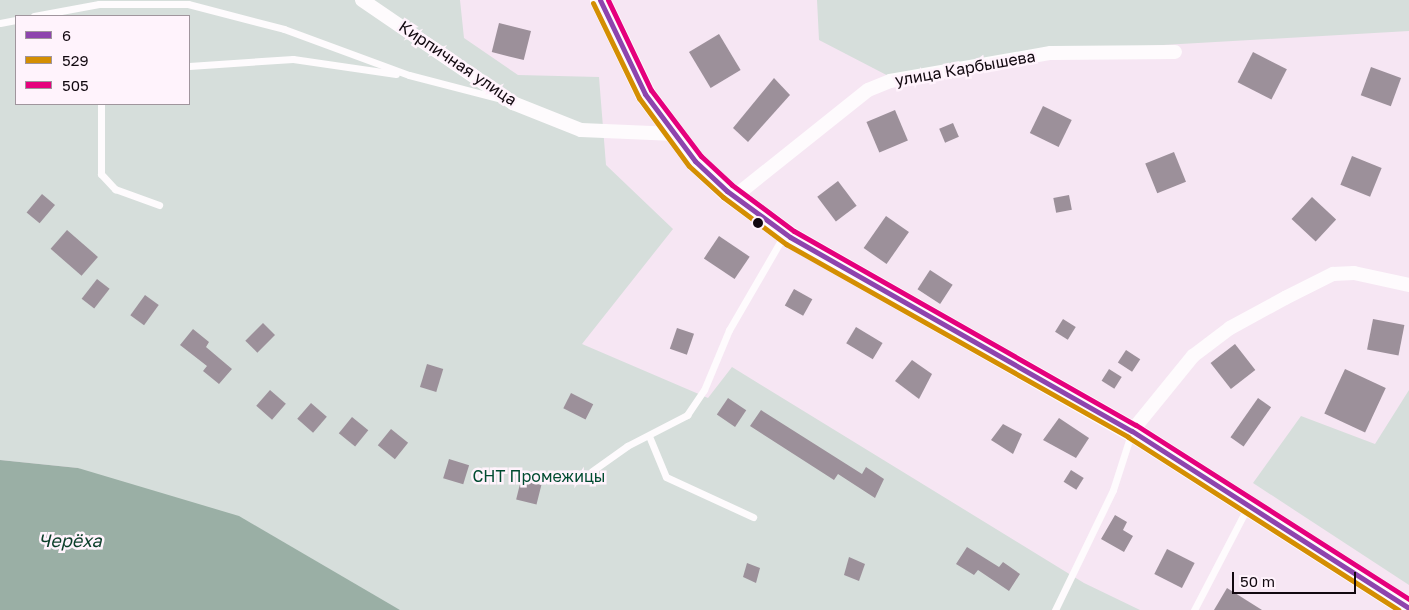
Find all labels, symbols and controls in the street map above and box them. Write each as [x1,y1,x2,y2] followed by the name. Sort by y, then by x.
[15,15,190,105] legend
[395,17,521,109] street label: Кирпичная улица
[62,26,71,44] text: 6
[893,46,1037,90] street label: улица Карбышева
[62,51,88,69] text: 529
[62,76,89,94] text: 505
[753,218,763,228] unlabelled marker
[472,466,606,486] park label: СНТ Промежицы
[38,529,102,551] water label: Черёха
[1234,562,1358,594] scale bar
[1240,572,1275,590] text: 50 m

